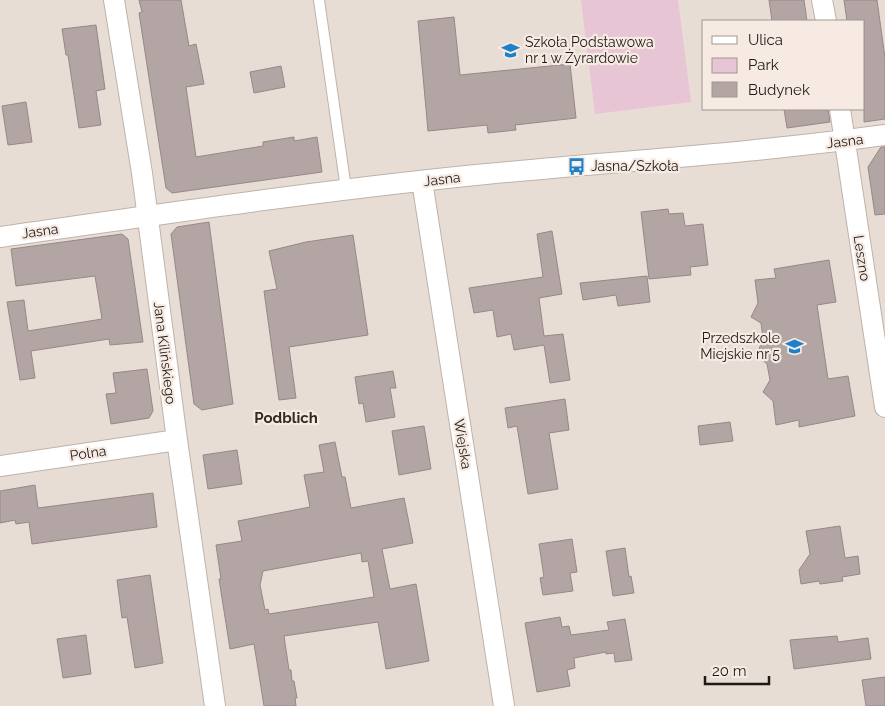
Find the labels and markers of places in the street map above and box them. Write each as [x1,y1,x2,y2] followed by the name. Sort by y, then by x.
[525,34,654,66] place label: Szkoła Podstawowa nr 1 w Żyrardowie
[501,40,521,60] school or university icon: Szkoła Podstawowa nr 1 w Żyrardowie
[567,156,587,176] bus stop icon: Jasna/Szkoła
[591,158,679,174] place label: Jasna/Szkoła
[700,330,780,362] place label: Przedszkole Miejskie nr 5
[784,336,804,356] school or university icon: Przedszkole Miejskie nr 5

